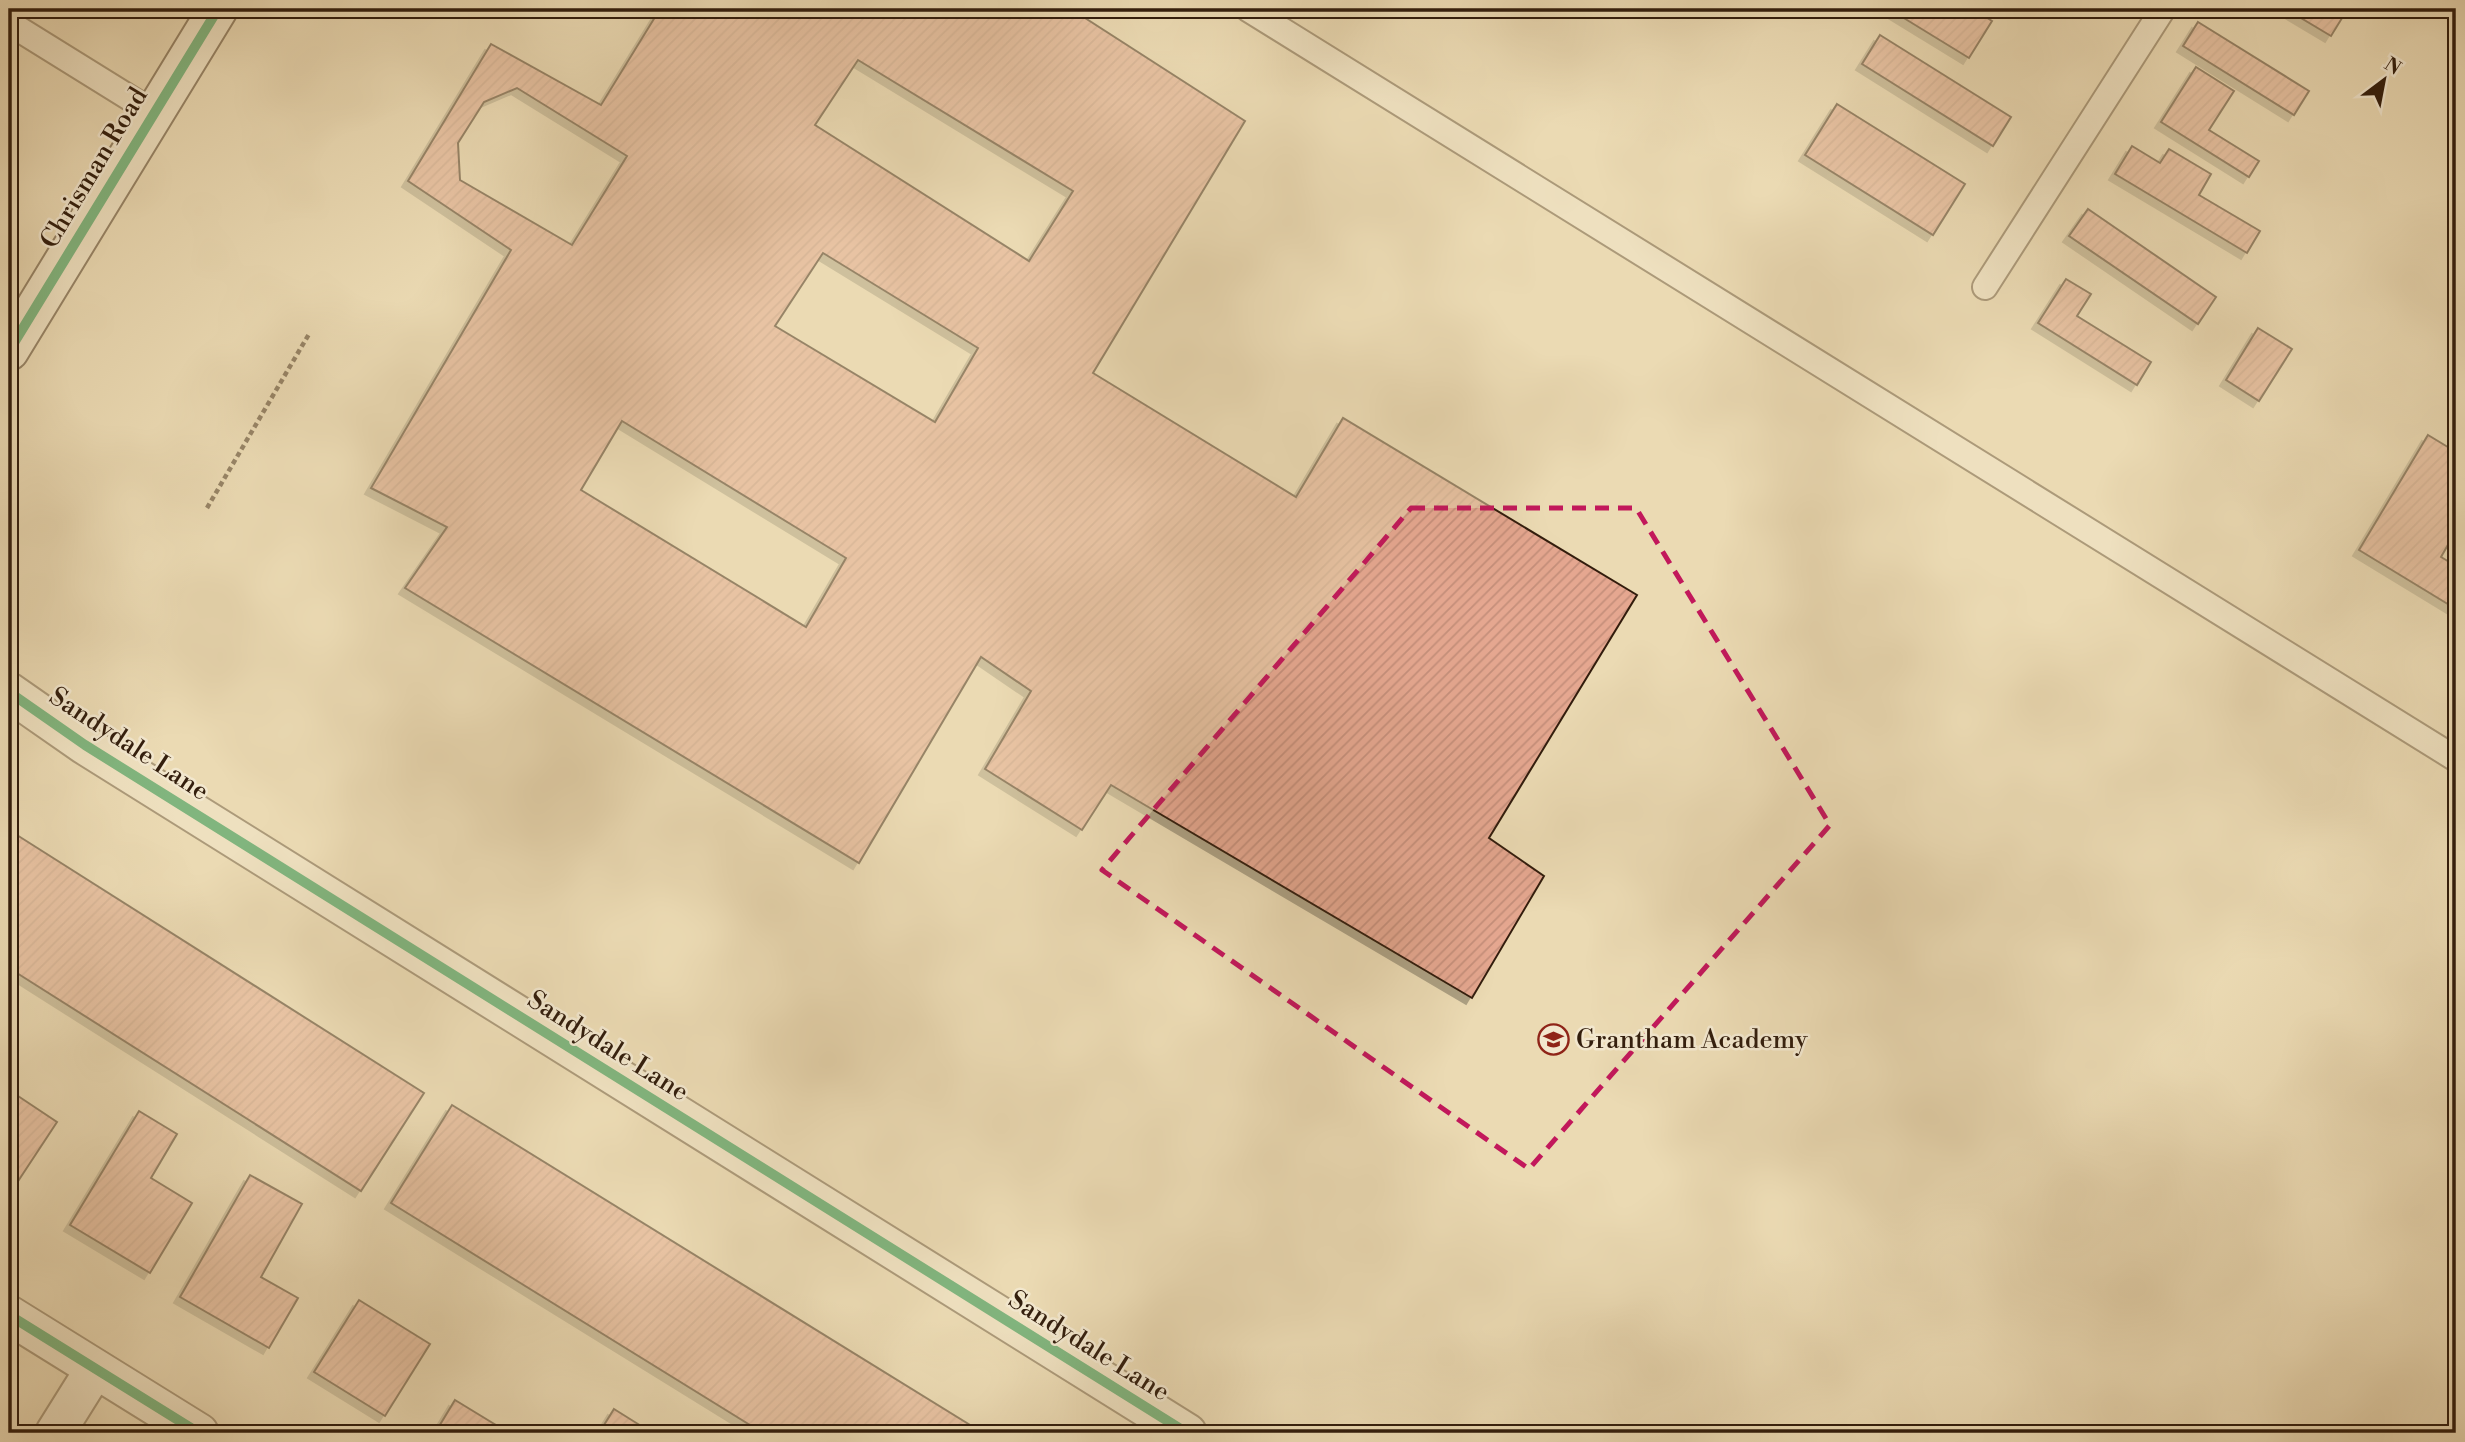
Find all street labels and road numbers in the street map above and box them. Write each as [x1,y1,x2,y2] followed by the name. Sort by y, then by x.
[33,81,155,254] street label: Chrisman Road
[43,680,215,808] street label: Sandydale Lane
[522,984,694,1108] street label: Sandydale Lane
[1003,1284,1175,1408] street label: Sandydale Lane

